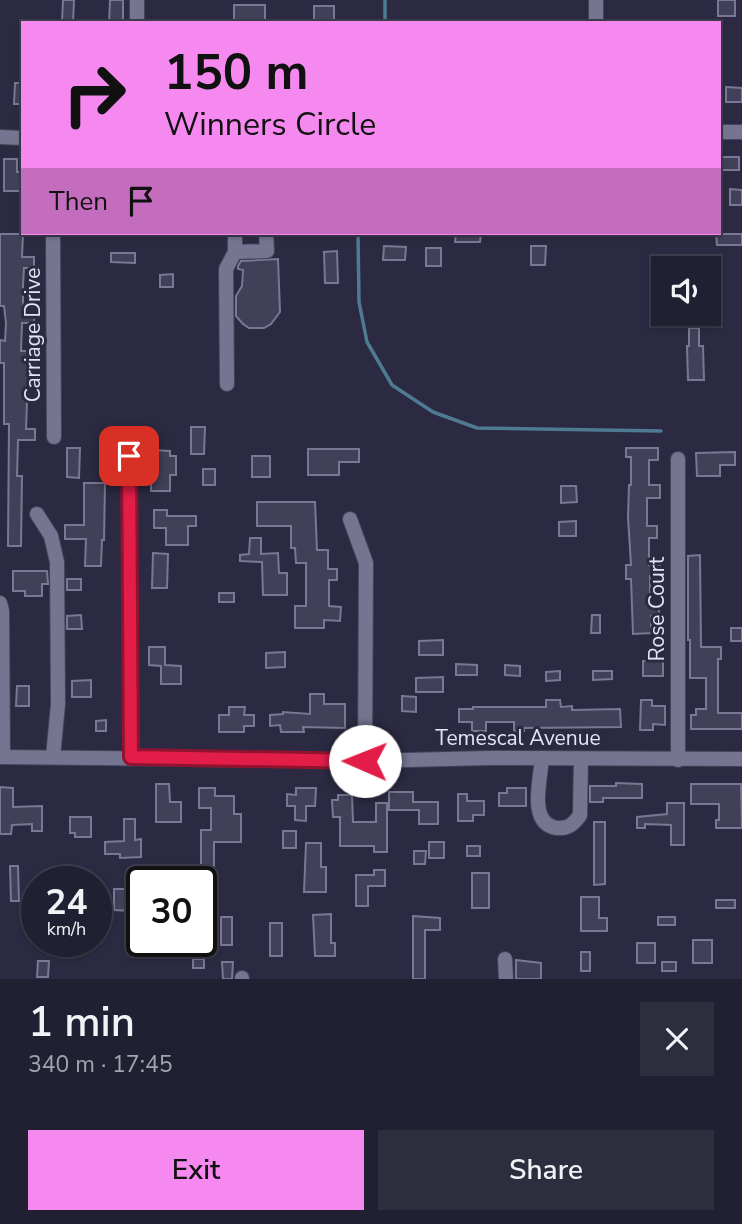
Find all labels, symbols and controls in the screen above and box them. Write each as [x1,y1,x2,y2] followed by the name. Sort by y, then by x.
[164,39,308,106] text: 150 m
[49,49,140,140] icon: right
[164,103,376,146] text: Winners Circle
[122,182,160,220] icon: arrive
[49,184,108,219] text: Then
[651,256,721,326] map controls
[651,256,721,326] button: sound
[19,268,47,402] street label: Carriage Drive
[99,426,159,486] pin
[110,437,148,475] icon: arrive
[643,556,671,661] street label: Rose Court
[328,724,402,798] position arrow
[435,724,601,752] street label: Temescal Avenue
[126,866,217,957] speed limit sign: 30
[45,879,88,926] text: 24
[47,917,86,941] text: km/h
[28,994,135,1051] text: 1 min
[640,1002,714,1076] button: close
[28,1049,173,1080] text: 340 m · 17:45
[28,1130,364,1210] button: Exit
[378,1130,714,1210] button: Share

